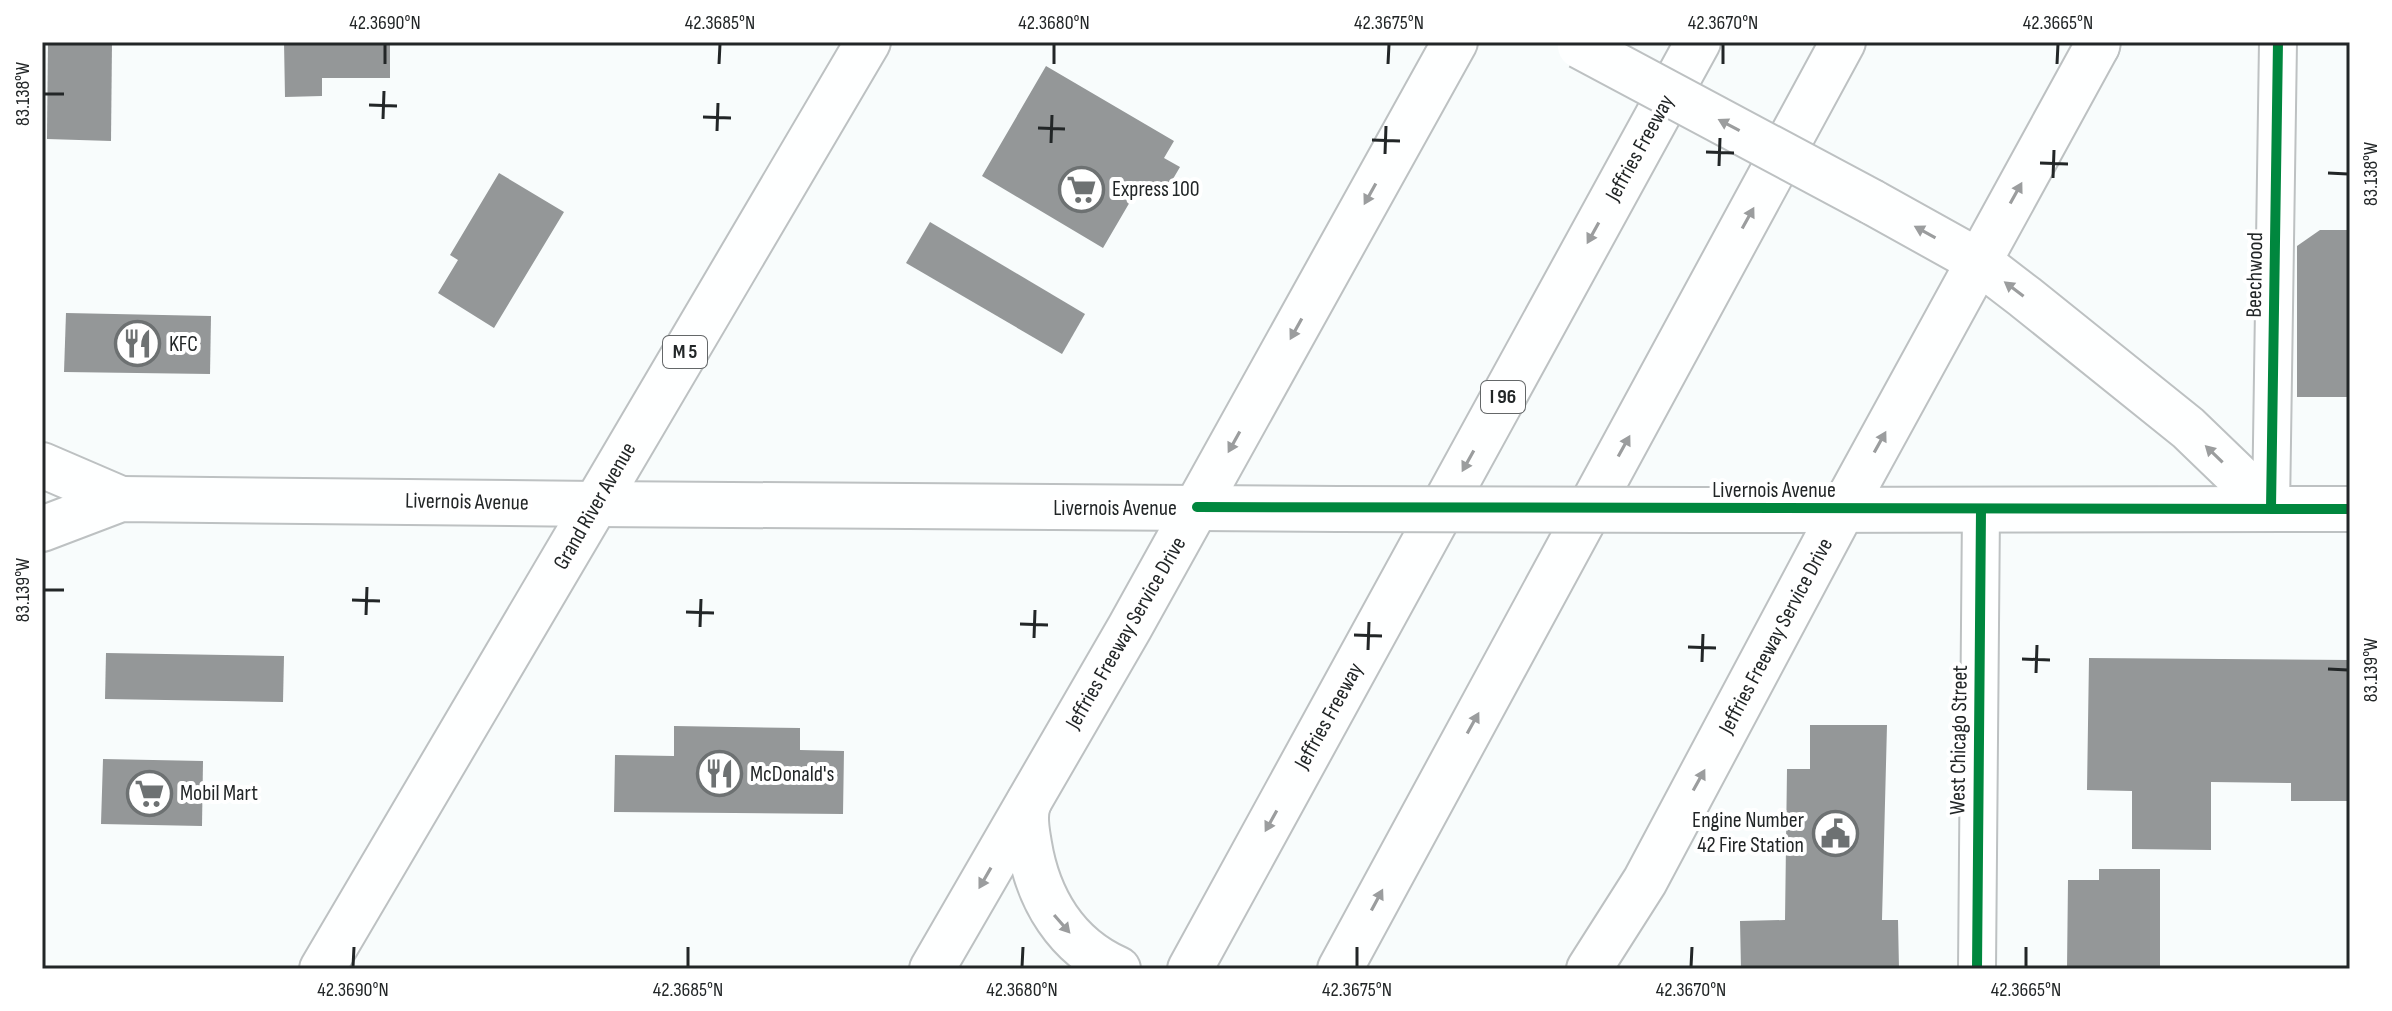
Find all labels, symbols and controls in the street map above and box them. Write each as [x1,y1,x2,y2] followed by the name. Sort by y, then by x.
[349,11,421,35] text: 42.3690°N
[685,11,755,35] text: 42.3685°N
[1018,11,1090,35] text: 42.3680°N
[1354,11,1424,35] text: 42.3675°N
[1688,11,1758,35] text: 42.3670°N
[2023,11,2093,35] text: 42.3665°N
[11,62,35,126] text: 83.138°W
[1599,90,1681,207] street label: Jeffries Freeway
[1718,119,1740,133] one-way arrow
[2359,142,2383,206] text: 83.138°W
[1057,165,1105,213] supermarket icon: Express 100
[1112,176,1200,203] place label: Express 100
[2008,182,2022,204] one-way arrow
[1363,183,1377,205] one-way arrow
[1740,207,1754,229] one-way arrow
[1586,222,1600,244] one-way arrow
[1914,225,1936,239] one-way arrow
[2241,232,2269,318] street label: Beechwood
[2004,281,2024,297] one-way arrow
[1289,317,1303,340] one-way arrow
[114,320,162,368] restaurant icon: KFC
[169,331,198,358] place label: KFC
[663,336,707,368] road number: M 5
[1481,381,1525,413] road number: I 96
[1227,430,1241,453] one-way arrow
[1872,431,1886,453] one-way arrow
[1617,435,1631,457] one-way arrow
[548,438,642,574] street label: Grand River Avenue
[2205,445,2224,464] one-way arrow
[1462,450,1475,473] one-way arrow
[1712,477,1836,504] street label: Livernois Avenue
[405,487,529,517] street label: Livernois Avenue
[1053,495,1177,522] street label: Livernois Avenue
[1059,532,1192,735] street label: Jeffries Freeway Service Drive
[1713,534,1839,739] street label: Jeffries Freeway Service Drive
[11,558,35,622] text: 83.139°W
[2359,638,2383,702] text: 83.139°W
[1288,658,1370,775] street label: Jeffries Freeway
[1944,665,1974,815] street label: West Chicago Street
[1466,712,1480,735] one-way arrow
[695,750,743,798] restaurant icon: McDonald's
[750,761,834,788] place label: McDonald's
[1692,768,1706,791] one-way arrow
[125,769,173,817] supermarket icon: Mobil Mart
[180,780,258,807] place label: Mobil Mart
[1692,807,1804,859] place label: Engine Number 42 Fire Station
[1811,809,1859,857] public building icon: Engine Number 42 Fire Station
[1264,810,1278,833] one-way arrow
[978,867,992,889] one-way arrow
[1370,889,1384,912] one-way arrow
[1053,915,1071,934] one-way arrow
[317,978,389,1002] text: 42.3690°N
[653,978,723,1002] text: 42.3685°N
[986,978,1058,1002] text: 42.3680°N
[1322,978,1392,1002] text: 42.3675°N
[1656,978,1726,1002] text: 42.3670°N
[1991,978,2061,1002] text: 42.3665°N

